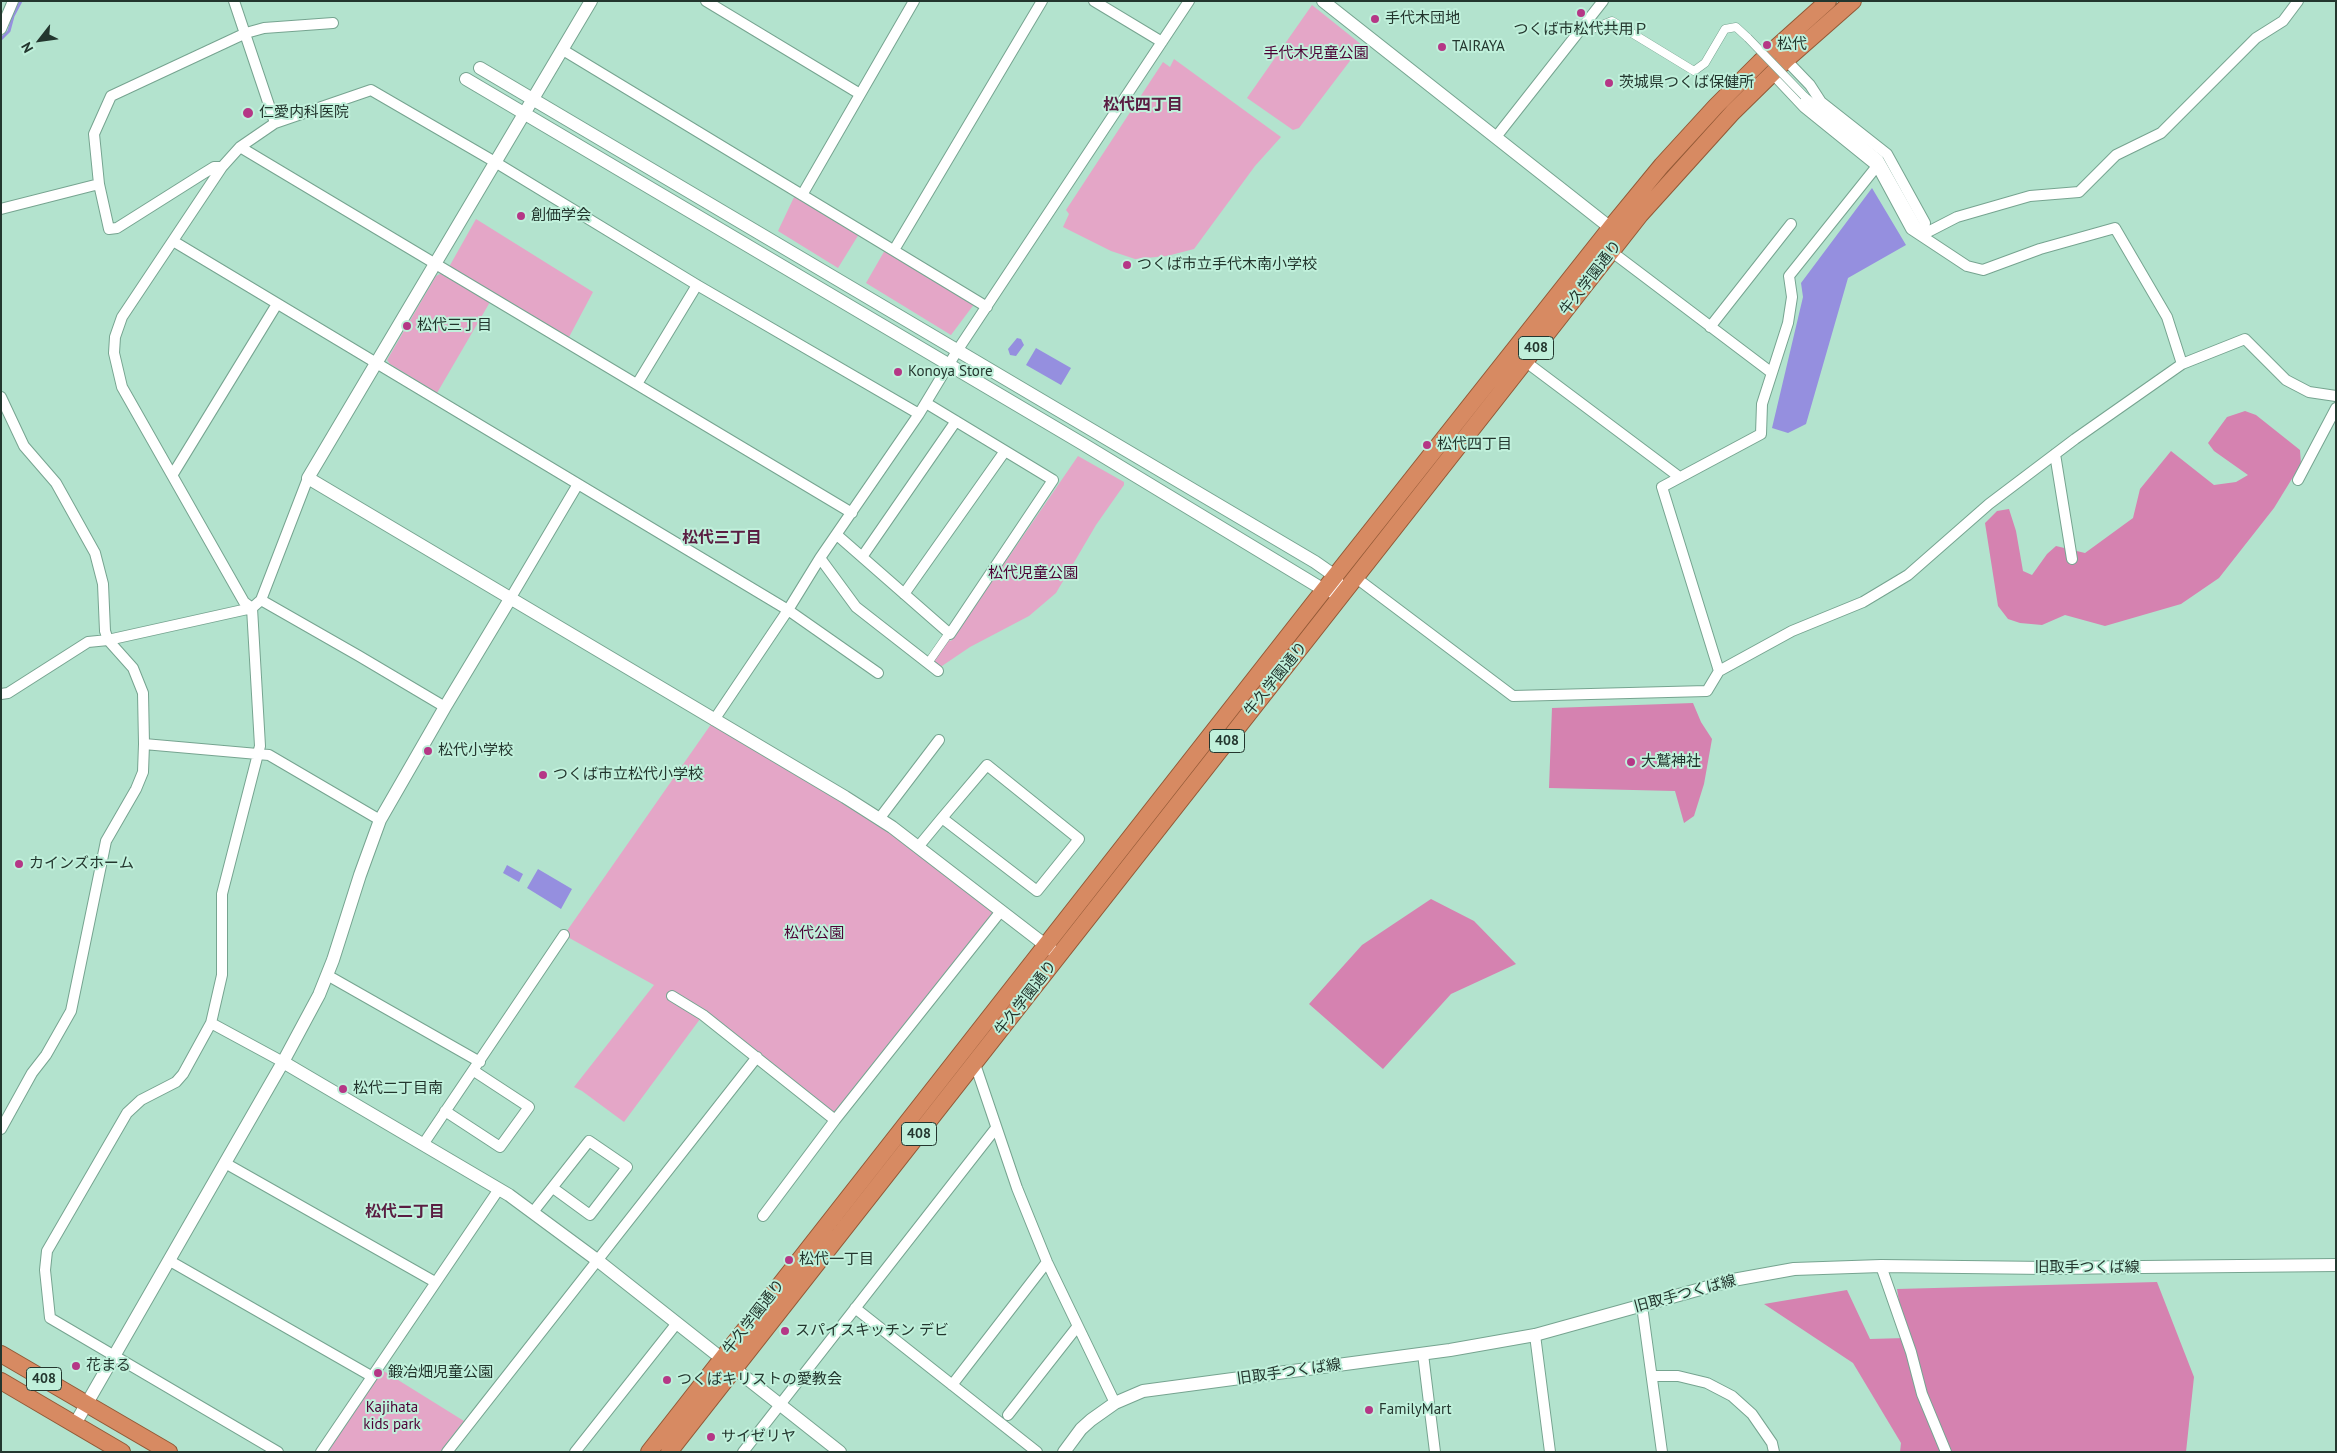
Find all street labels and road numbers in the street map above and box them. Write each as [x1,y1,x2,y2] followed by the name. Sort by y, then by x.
[1556,237,1626,319] street label: 牛久学園通り
[1518,336,1554,359] road number: 408
[1241,638,1311,720] street label: 牛久学園通り
[1210,729,1244,752] road number: 408
[991,957,1061,1039] street label: 牛久学園通り
[902,1122,936,1146] road number: 408
[2035,1259,2139,1277] street label: 旧取手つくば線
[1632,1272,1738,1316] street label: 旧取手つくば線
[719,1276,789,1358] street label: 牛久学園通り
[1236,1356,1342,1388] street label: 旧取手つくば線
[27,1368,62,1390] road number: 408

